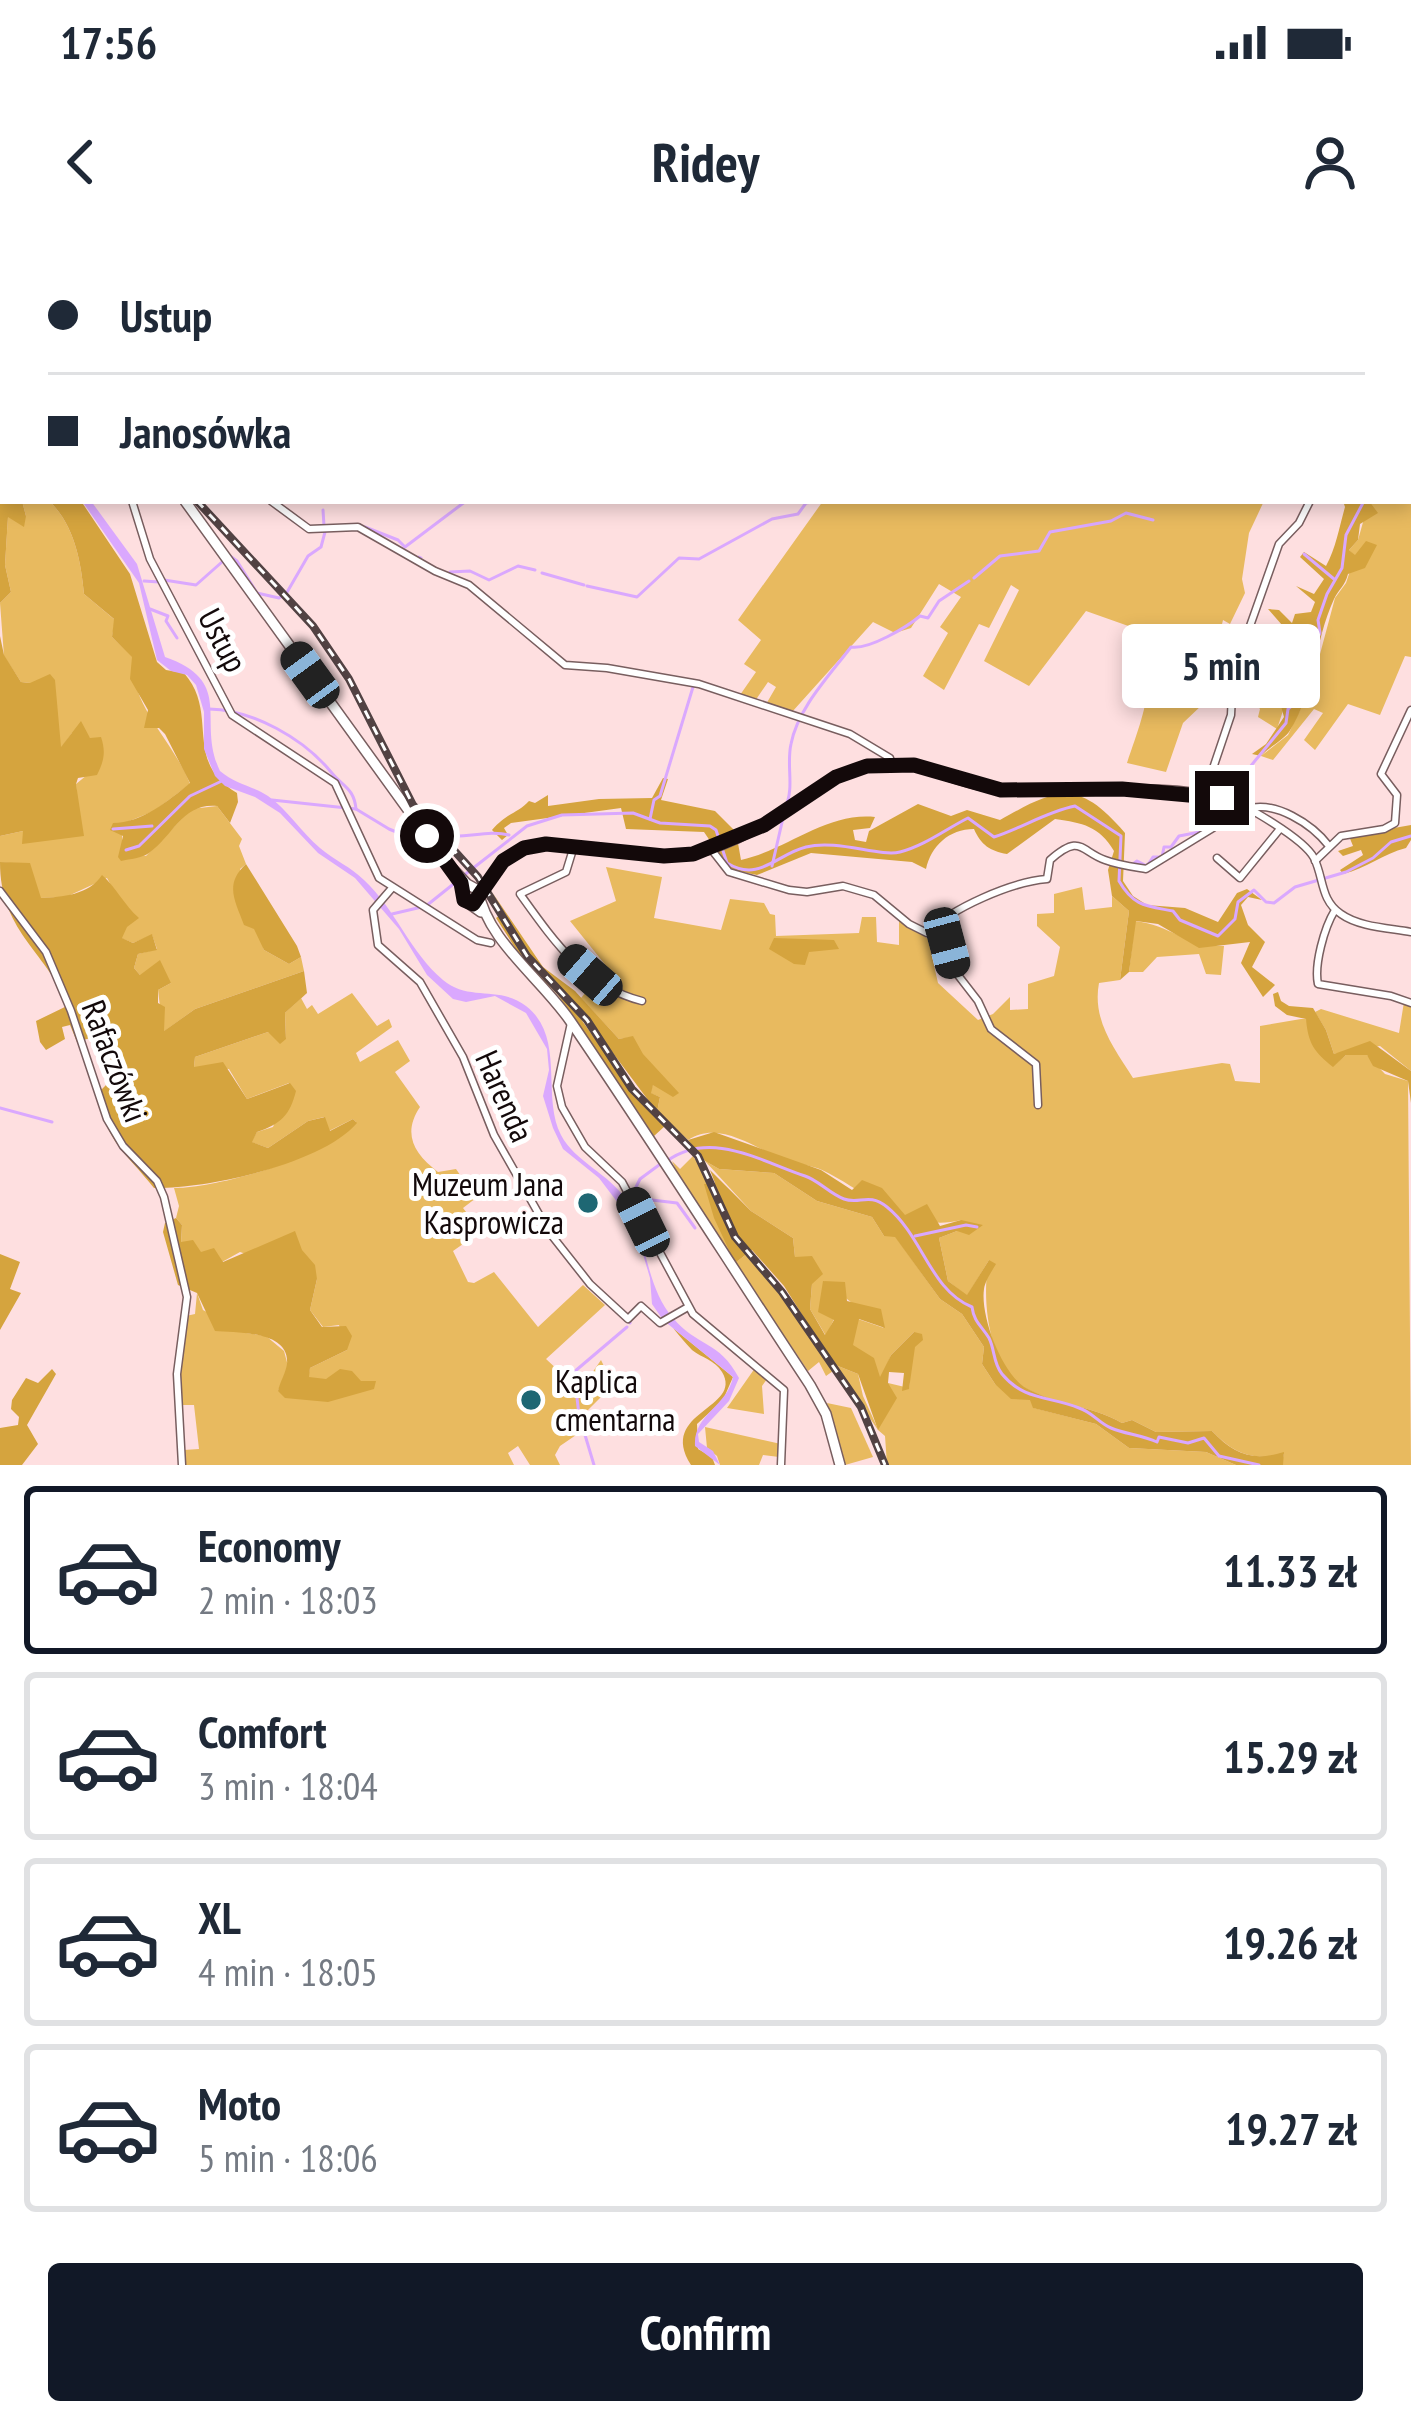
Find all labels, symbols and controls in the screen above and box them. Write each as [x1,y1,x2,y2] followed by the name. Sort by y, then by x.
[60,13,157,71] text: 17:56
[652,127,759,197] text: Ridey
[48,129,114,195] icon: back
[1297,129,1363,195] icon: person
[120,286,212,344] text: Ustup
[120,402,291,460] text: Janosówka
[189,600,258,679] street label: Ustup
[1123,624,1321,708] callout: 5 min
[274,635,346,715] car
[1182,640,1260,691] text: 5 min
[1195,771,1249,825] route end
[400,809,454,863] route start
[920,904,974,982] car
[551,938,629,1012] car
[73,994,158,1128] street label: Rafaczówki
[466,1043,545,1148] street label: Harenda
[412,1162,564,1243] place label: Muzeum Jana Kasprowicza
[611,1182,675,1262] car
[575,1190,601,1216] marker: Muzeum Jana Kasprowicza
[555,1359,675,1440] place label: Kaplica cmentarna
[518,1387,544,1413] marker: Kaplica cmentarna
[54,1516,162,1624] icon: car
[198,1516,341,1574] text: Economy
[1223,1541,1357,1599] text: 11.33 zł
[198,1574,378,1625] text: 2 min · 18:03
[54,1702,162,1810] icon: car
[198,1702,327,1760] text: Comfort
[1223,1727,1357,1785] text: 15.29 zł
[198,1760,378,1811] text: 3 min · 18:04
[54,1888,162,1996] icon: car
[198,1888,241,1946] text: XL
[1223,1913,1357,1971] text: 19.26 zł
[198,1946,378,1997] text: 4 min · 18:05
[54,2074,162,2182] icon: car
[198,2074,281,2132] text: Moto
[1225,2099,1357,2157] text: 19.27 zł
[198,2132,378,2183] text: 5 min · 18:06
[48,2263,1363,2401] button: Confirm

